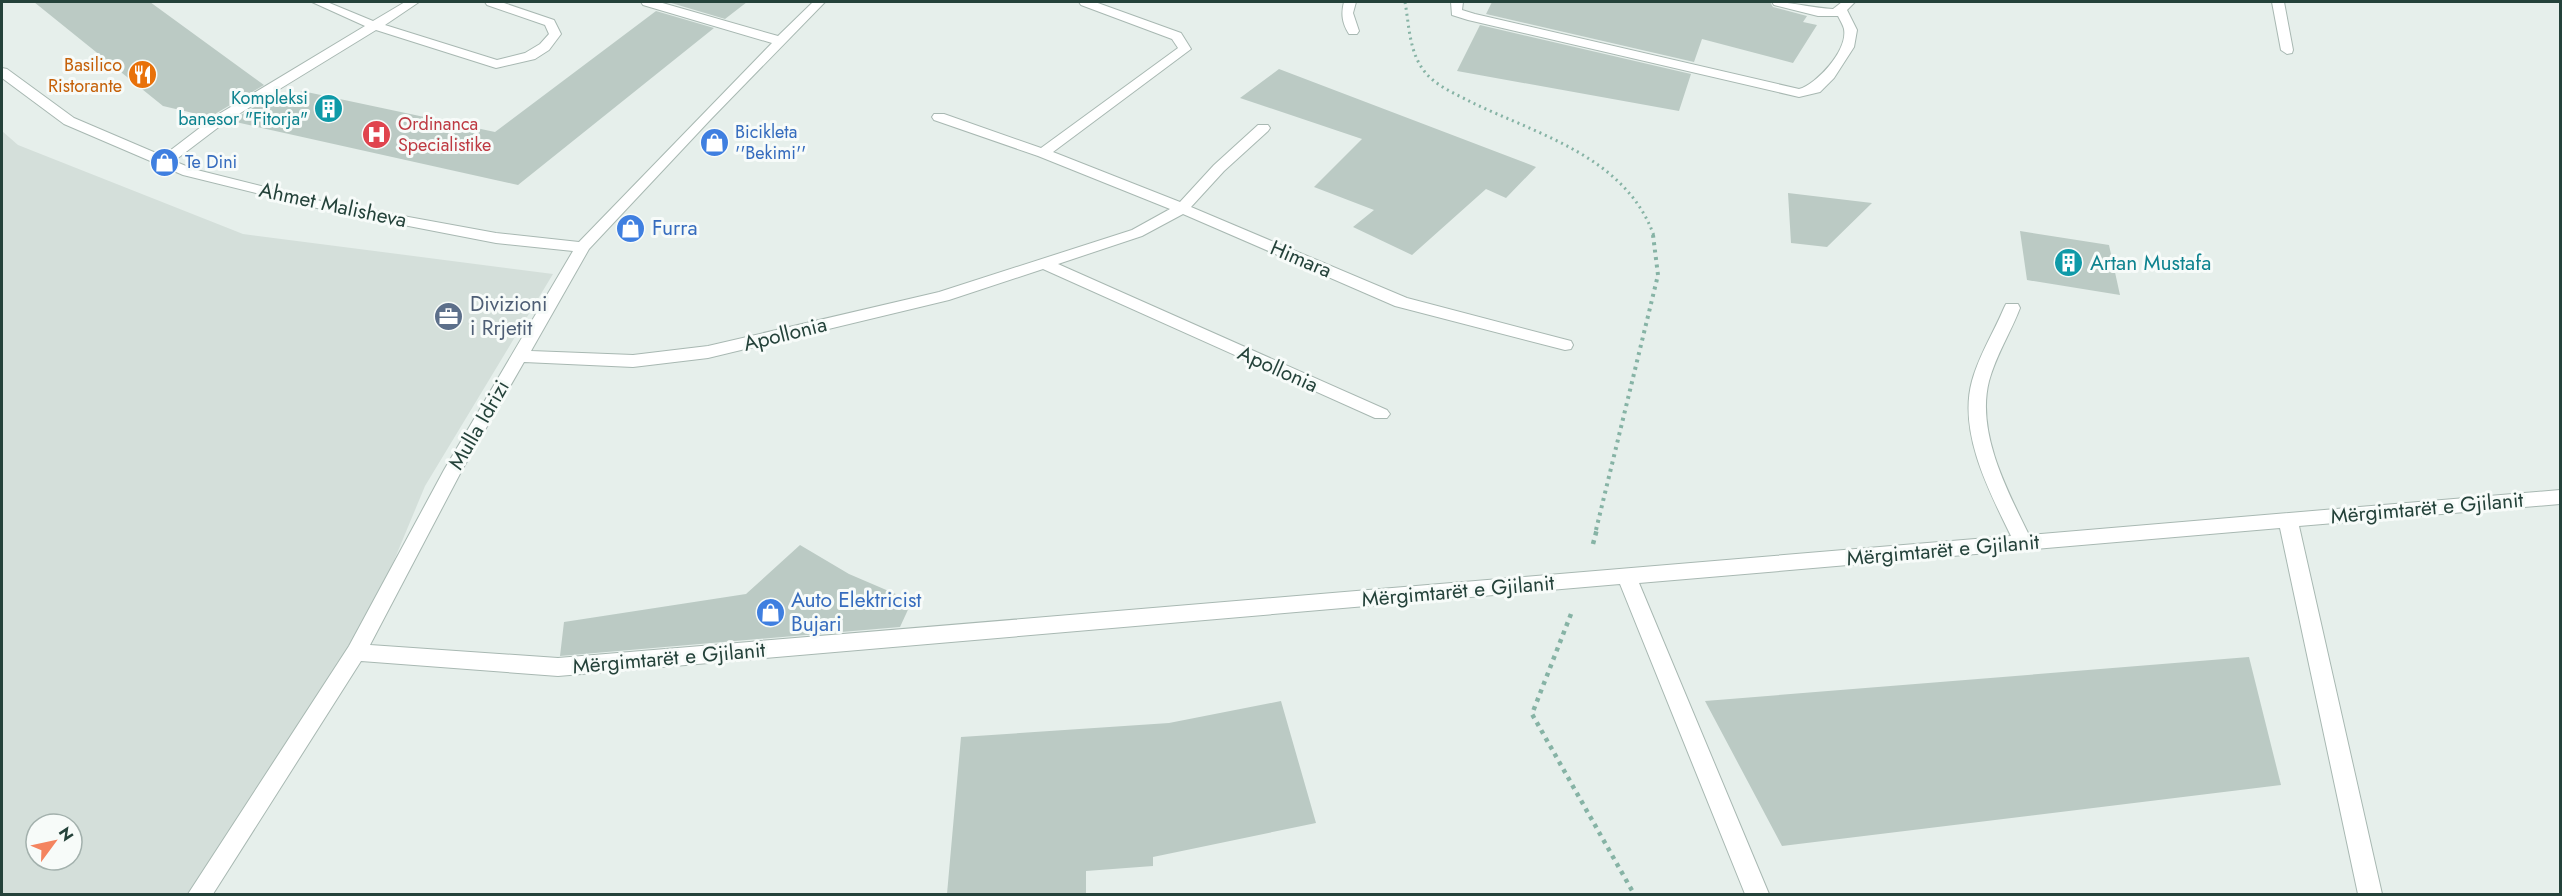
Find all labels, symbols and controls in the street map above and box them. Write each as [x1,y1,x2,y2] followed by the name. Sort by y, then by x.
[48,52,122,99] place label: Basilico Ristorante
[127,59,159,91] restaurant icon: Basilico Ristorante
[178,85,308,132] place label: Kompleksi banesor "Fitorja"
[313,92,345,124] building icon: Kompleksi banesor "Fitorja"
[398,111,491,158] place label: Ordinanca Specialistike
[361,118,393,150] hospital icon: Ordinanca Specialistike
[735,119,806,166] place label: Bicikleta ''Bekimi''
[698,126,730,158] shop icon: Bicikleta ''Bekimi''
[148,146,180,178] shop icon: Te Dini
[185,149,237,175] place label: Te Dini
[256,175,410,235] street label: Ahmet Malisheva
[615,212,647,244] shop icon: Furra
[652,213,698,243] place label: Furra
[1266,233,1336,285] street label: Himara
[2053,247,2085,279] building icon: Artan Mustafa
[2090,248,2211,278] place label: Artan Mustafa
[470,289,548,343] place label: Divizioni i Rrjetit
[433,300,465,332] office icon: Divizioni i Rrjetit
[740,309,830,359] street label: Apollonia
[1233,338,1323,400] street label: Apollonia
[441,375,517,475] street label: Mulla Idrizi
[2329,485,2525,531] street label: Mërgimtarët e Gjilanit
[1845,527,2041,573] street label: Mërgimtarët e Gjilanit
[1360,568,1556,614] street label: Mërgimtarët e Gjilanit
[791,585,921,639] place label: Auto Elektricist Bujari
[754,596,786,628] shop icon: Auto Elektricist Bujari
[571,635,767,681] street label: Mërgimtarët e Gjilanit
[24,812,84,872] north arrow
[53,823,79,846] text: N

